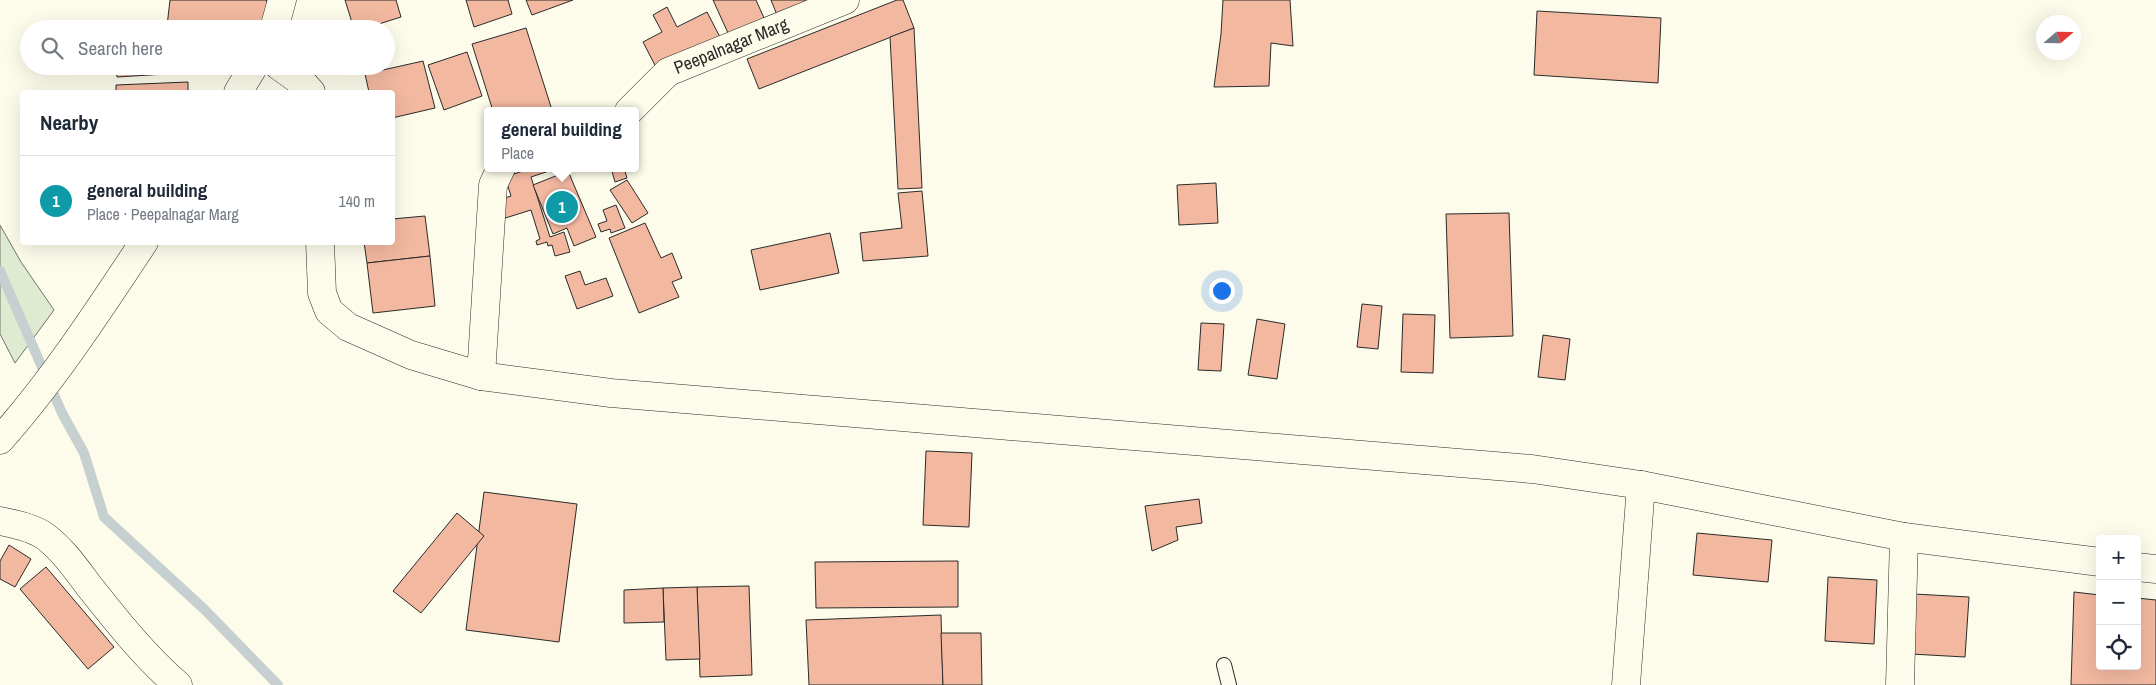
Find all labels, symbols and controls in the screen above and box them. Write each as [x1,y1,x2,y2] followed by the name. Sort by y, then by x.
[670,11,793,80] street label: Peepalnagar Marg
[2036,15,2081,60] north arrow
[20,20,395,75] search box
[38,34,66,62] icon: search
[78,35,163,61] text: Search here
[484,107,639,172] popup
[40,108,98,137] text: Nearby
[501,116,622,142] text: general building
[501,142,534,164] text: Place
[87,177,207,203] text: general building
[546,188,578,226] pin: 1
[52,190,60,212] text: 1
[339,190,375,212] text: 140 m
[87,203,239,225] text: Place · Peepalnagar Marg
[1209,278,1235,304] your location
[2096,535,2141,670] map controls
[2096,535,2141,580] button: +
[2096,580,2141,625] button: −
[2096,625,2141,670] button: locate

